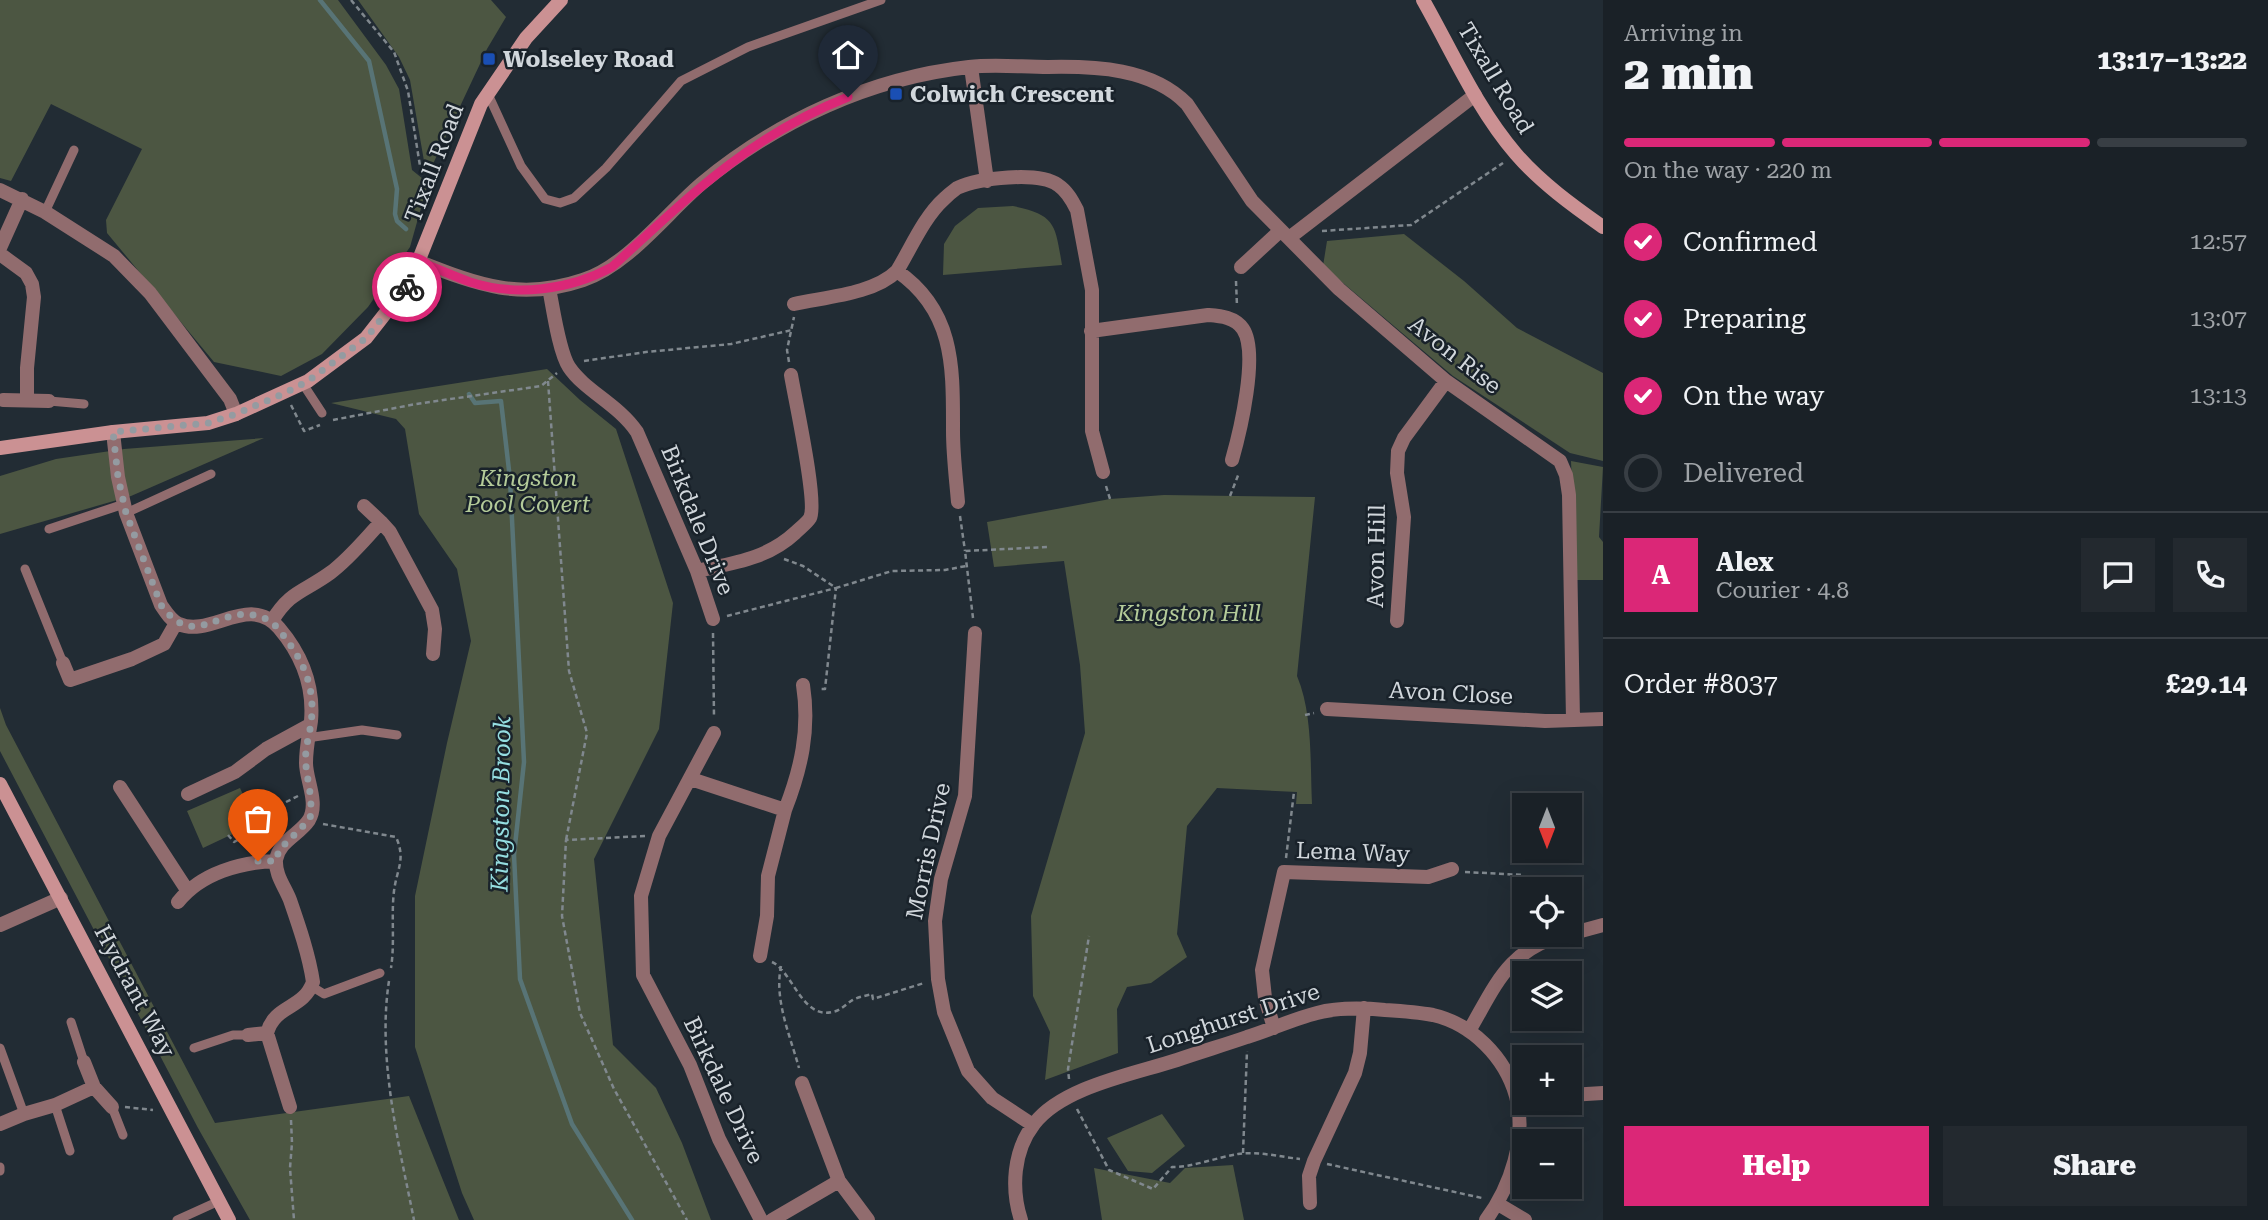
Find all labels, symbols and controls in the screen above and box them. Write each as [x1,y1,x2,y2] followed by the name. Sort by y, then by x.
[1452,18,1539,139] street label: Tixall Road
[1624,20,1743,47] text: Arriving in
[818,25,878,97] pin
[829,36,867,74] icon: home
[2097,45,2247,75] text: 13:17–13:22
[503,46,674,73] place label: Wolseley Road
[1624,46,1753,100] text: 2 min
[481,51,497,67] marker: Wolseley Road
[910,81,1114,108] place label: Colwich Crescent
[888,86,904,102] marker: Colwich Crescent
[399,100,470,226] street label: Tixall Road
[1624,157,1832,184] text: On the way · 220 m
[1624,223,1662,261] icon: check
[1683,227,1818,257] text: Confirmed
[2190,228,2247,255] text: 12:57
[372,252,442,322] courier
[388,268,426,306] icon: bike
[1624,300,1662,338] icon: check
[1683,304,1806,334] text: Preparing
[2190,305,2247,332] text: 13:07
[1403,311,1506,400] street label: Avon Rise
[1624,377,1662,415] icon: check
[1683,381,1824,411] text: On the way
[2190,382,2247,409] text: 13:13
[655,441,740,599] street label: Birkdale Drive
[1683,458,1804,488] text: Delivered
[465,465,591,518] park label: Kingston Pool Covert
[1362,504,1391,608] street label: Avon Hill
[2081,538,2155,612] button: chat
[2173,538,2247,612] button: phone
[1716,547,1774,577] text: Alex
[1652,560,1670,590] text: A
[1716,577,1849,604] text: Courier · 4.8
[1116,600,1261,627] park label: Kingston Hill
[1624,669,1778,699] text: Order #8037
[2166,669,2247,699] text: £29.14
[1388,677,1514,710] street label: Avon Close
[485,716,517,893] water label: Kingston Brook
[901,780,956,922] street label: Morris Drive
[228,789,288,861] pin
[1512,793,1582,863] north arrow
[1512,793,1582,1199] map controls
[239,800,277,838] icon: bag
[1295,837,1411,868] street label: Lema Way
[1512,877,1582,947] button: locate
[88,921,181,1062] street label: Hydrant Way
[1512,961,1582,1031] button: layers
[1143,978,1323,1059] street label: Longhurst Drive
[678,1013,769,1168] street label: Birkdale Drive
[1512,1045,1582,1115] button: +
[1624,1126,1929,1206] button: Help
[1943,1126,2247,1206] button: Share
[1512,1129,1582,1199] button: −

